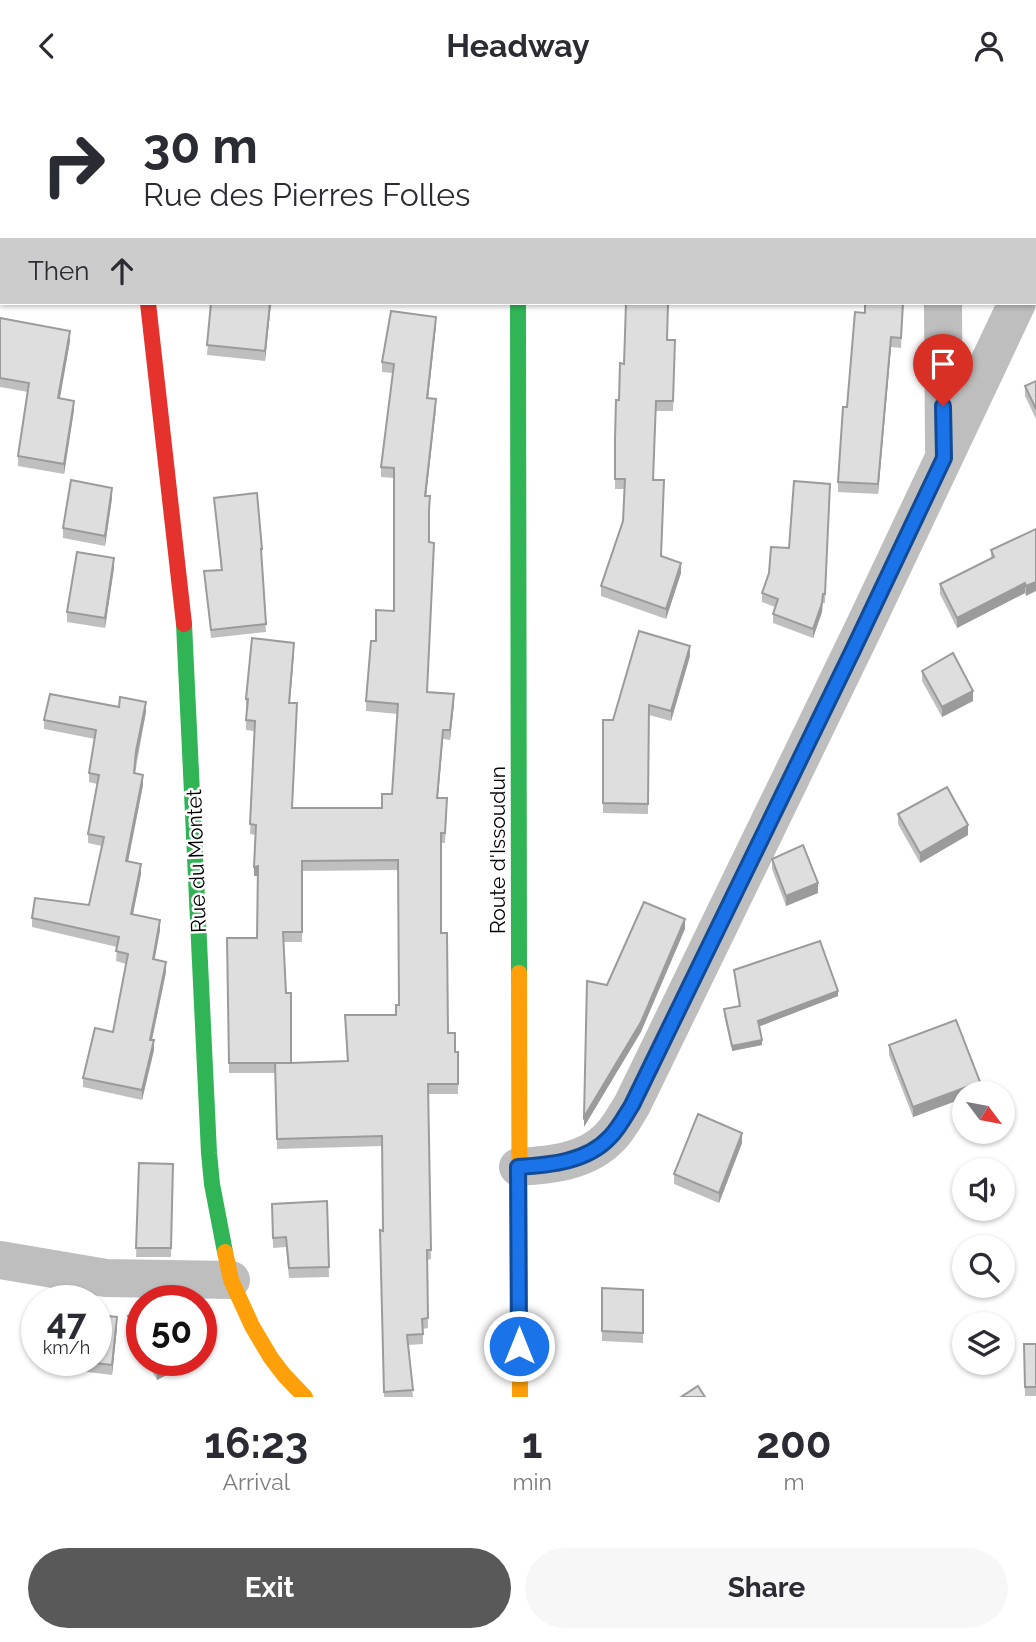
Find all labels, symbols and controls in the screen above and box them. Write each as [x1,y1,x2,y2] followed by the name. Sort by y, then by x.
[28,27,66,65] icon: back
[446,27,590,64] text: Headway
[970,27,1008,65] icon: person
[143,117,258,174] text: 30 m
[28,119,119,210] icon: right
[143,176,470,213] text: Rue des Pierres Folles
[103,252,141,290] icon: ahead
[28,256,89,286] text: Then
[913,334,973,406] pin
[924,345,962,383] icon: arrive
[485,766,510,934] street label: Route d'Issoudun
[181,789,211,933] street label: Rue du Montet
[952,1081,1015,1145] north arrow
[952,1081,1015,1375] map controls
[952,1158,1015,1221] button: sound
[952,1235,1015,1298] button: search
[126,1285,217,1376] speed limit sign: 50
[47,1301,86,1342] text: 47
[482,1309,556,1383] position arrow
[952,1312,1015,1375] button: layers
[43,1337,90,1358] text: km/h
[204,1419,308,1468] text: 16:23
[522,1419,543,1468] text: 1
[756,1419,832,1468] text: 200
[222,1468,290,1495] text: Arrival
[512,1468,552,1495] text: min
[783,1468,805,1495] text: m
[28,1548,511,1628] button: Exit
[525,1548,1008,1628] button: Share

